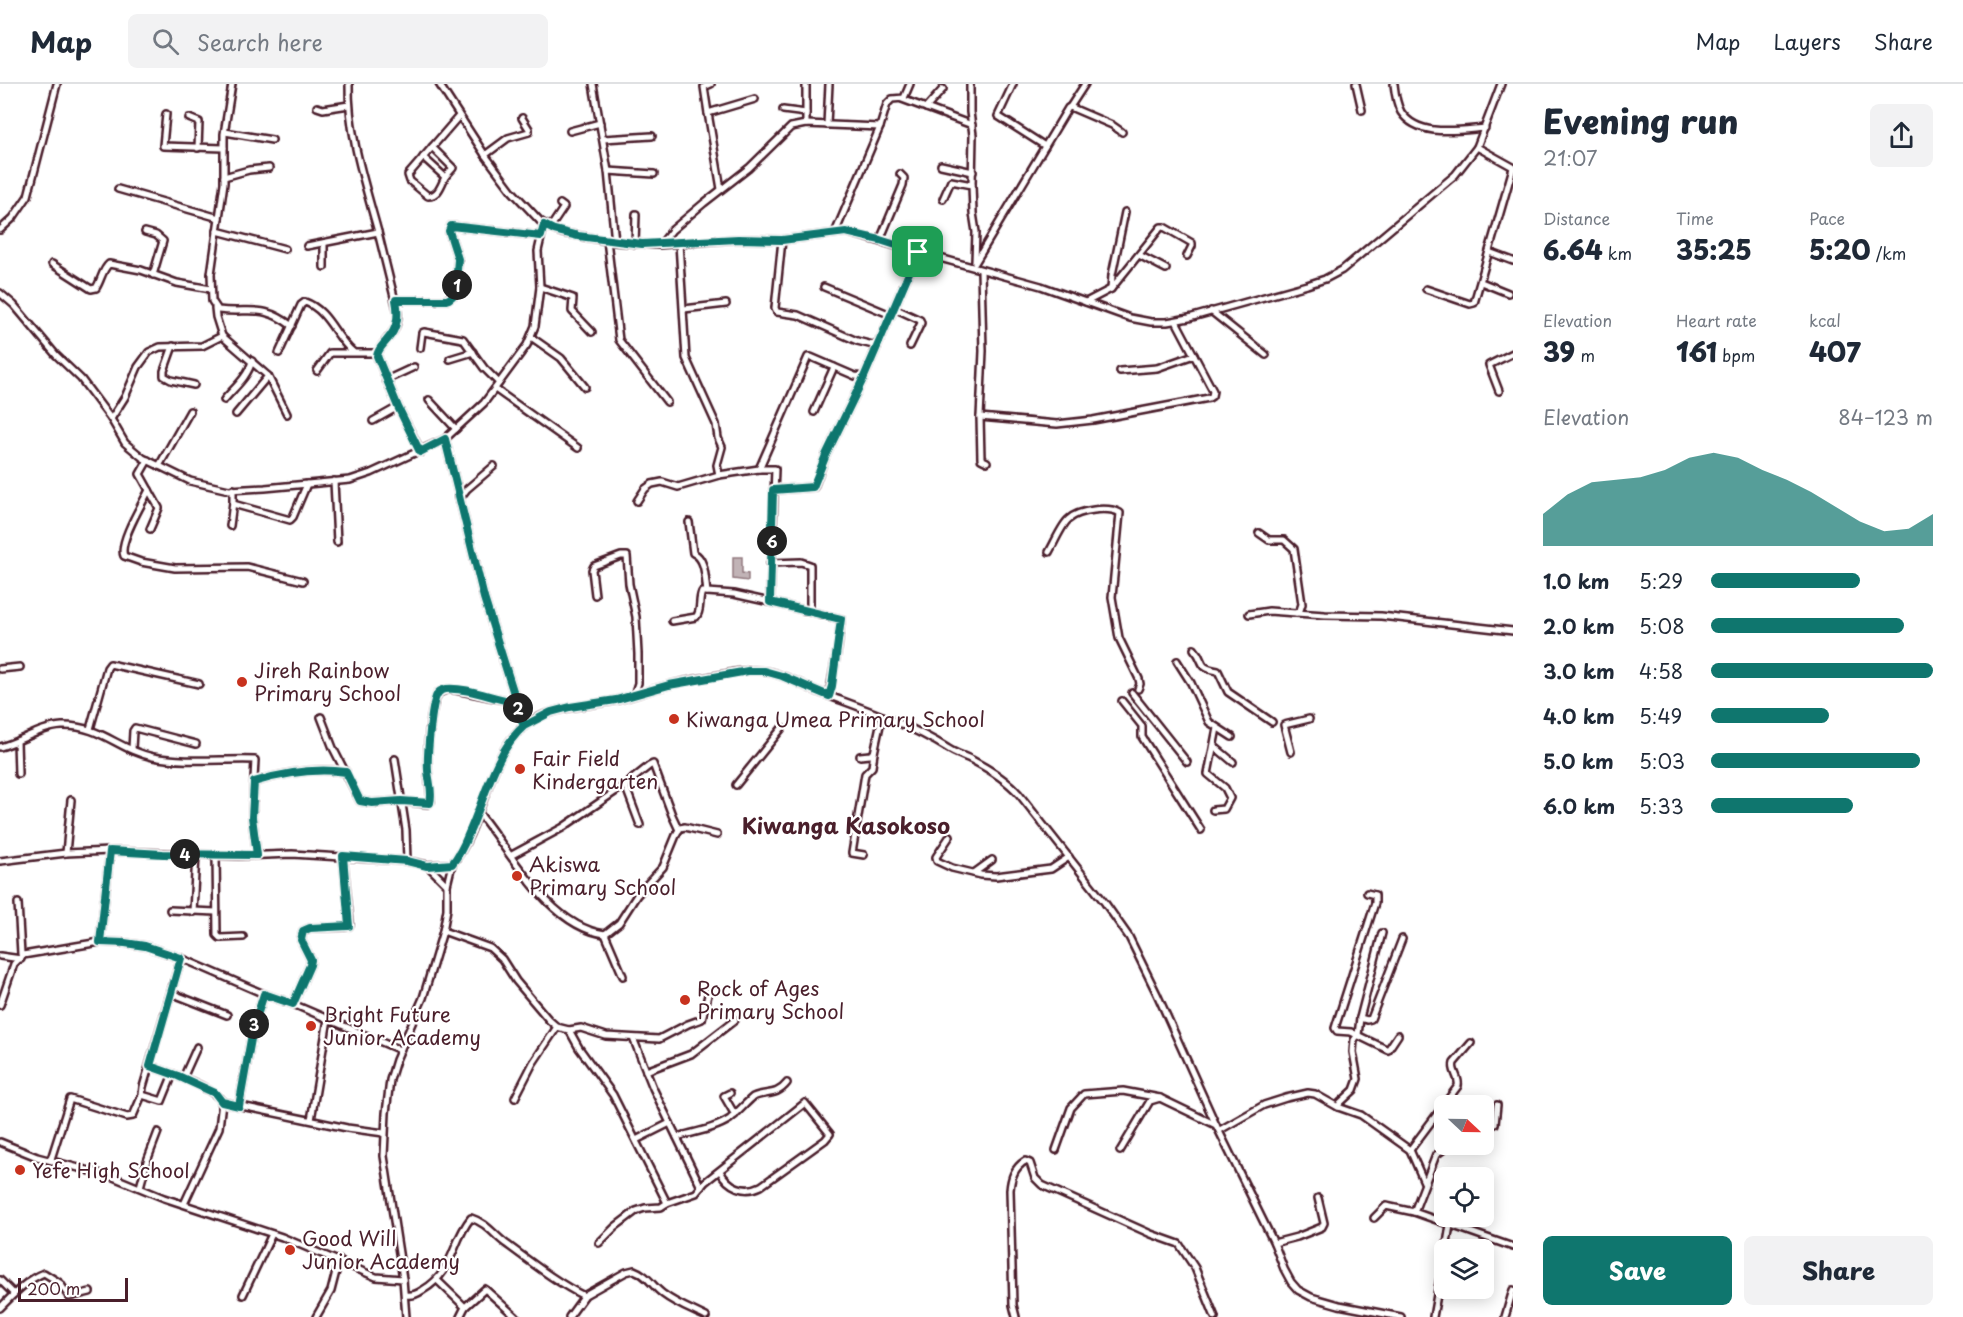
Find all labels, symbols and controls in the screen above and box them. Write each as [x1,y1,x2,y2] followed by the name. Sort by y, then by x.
[128,14,548,68] search box
[30,20,92,63] text: Map
[149,25,182,58] icon: search
[197,25,323,58] text: Search here
[1696,25,1740,57] text: Map
[1773,25,1841,57] text: Layers
[1874,25,1933,57] text: Share
[1543,95,1738,145] text: Evening run
[1870,104,1933,167] button: share
[1543,143,1597,173] text: 21:07
[1543,206,1610,230] text: Distance
[1676,206,1714,230] text: Time
[1809,206,1845,230] text: Pace
[892,226,943,277] pin
[1543,230,1603,269] text: 6.64
[1676,230,1752,269] text: 35:25
[1809,230,1871,269] text: 5:20
[901,235,934,268] icon: arrive
[1603,241,1632,265] text: km
[1871,241,1906,265] text: /km
[442,270,472,300] pin: 1
[453,273,461,297] text: 1
[1543,308,1612,332] text: Elevation
[1676,308,1757,332] text: Heart rate
[1809,308,1841,332] text: kcal
[1543,332,1575,371] text: 39
[1676,332,1717,371] text: 161
[1809,332,1861,371] text: 407
[1575,343,1595,367] text: m
[1717,343,1755,367] text: bpm
[1543,402,1629,432] text: Elevation
[1838,402,1933,432] text: 84–123 m
[757,526,787,556] pin: 6
[766,529,778,553] text: 6
[1543,566,1610,596] text: 1.0 km
[1639,566,1683,596] text: 5:29
[1543,611,1615,641] text: 2.0 km
[1639,611,1685,641] text: 5:08
[254,655,401,708] place label: Jireh Rainbow Primary School
[1543,656,1615,686] text: 3.0 km
[1639,656,1683,686] text: 4:58
[235,675,249,689] marker: Jireh Rainbow Primary School
[503,693,533,723] pin: 2
[512,696,524,720] text: 2
[1543,701,1615,731] text: 4.0 km
[1639,701,1682,731] text: 5:49
[686,704,985,734] place label: Kiwanga Umea Primary School
[667,712,681,726] marker: Kiwanga Umea Primary School
[532,743,658,796] place label: Fair Field Kindergarten
[1543,746,1614,776] text: 5.0 km
[1639,746,1685,776] text: 5:03
[513,762,527,776] marker: Fair Field Kindergarten
[1543,791,1615,821] text: 6.0 km
[1639,791,1684,821] text: 5:33
[742,808,950,841] district label: Kiwanga Kasokoso
[170,839,200,869] pin: 4
[180,842,190,866] text: 4
[529,849,676,902] place label: Akiswa Primary School
[510,869,524,883] marker: Akiswa Primary School
[697,973,844,1026] place label: Rock of Ages Primary School
[678,993,692,1007] marker: Rock of Ages Primary School
[323,999,481,1052] place label: Bright Future Junior Academy
[239,1009,269,1039] pin: 3
[249,1012,259,1036] text: 3
[304,1019,318,1033] marker: Bright Future Junior Academy
[1434,1095,1494,1155] north arrow
[1434,1095,1494,1299] map controls
[32,1155,190,1185] place label: Yefe High School
[13,1163,27,1177] marker: Yefe High School
[1434,1167,1494,1227] button: locate
[302,1223,460,1276] place label: Good Will Junior Academy
[1543,1236,1732,1305] button: Save
[1744,1236,1933,1305] button: Share
[1434,1239,1494,1299] button: layers
[283,1243,297,1257] marker: Good Will Junior Academy
[18,1275,128,1302] scale bar
[27,1276,80,1300] text: 200 m

